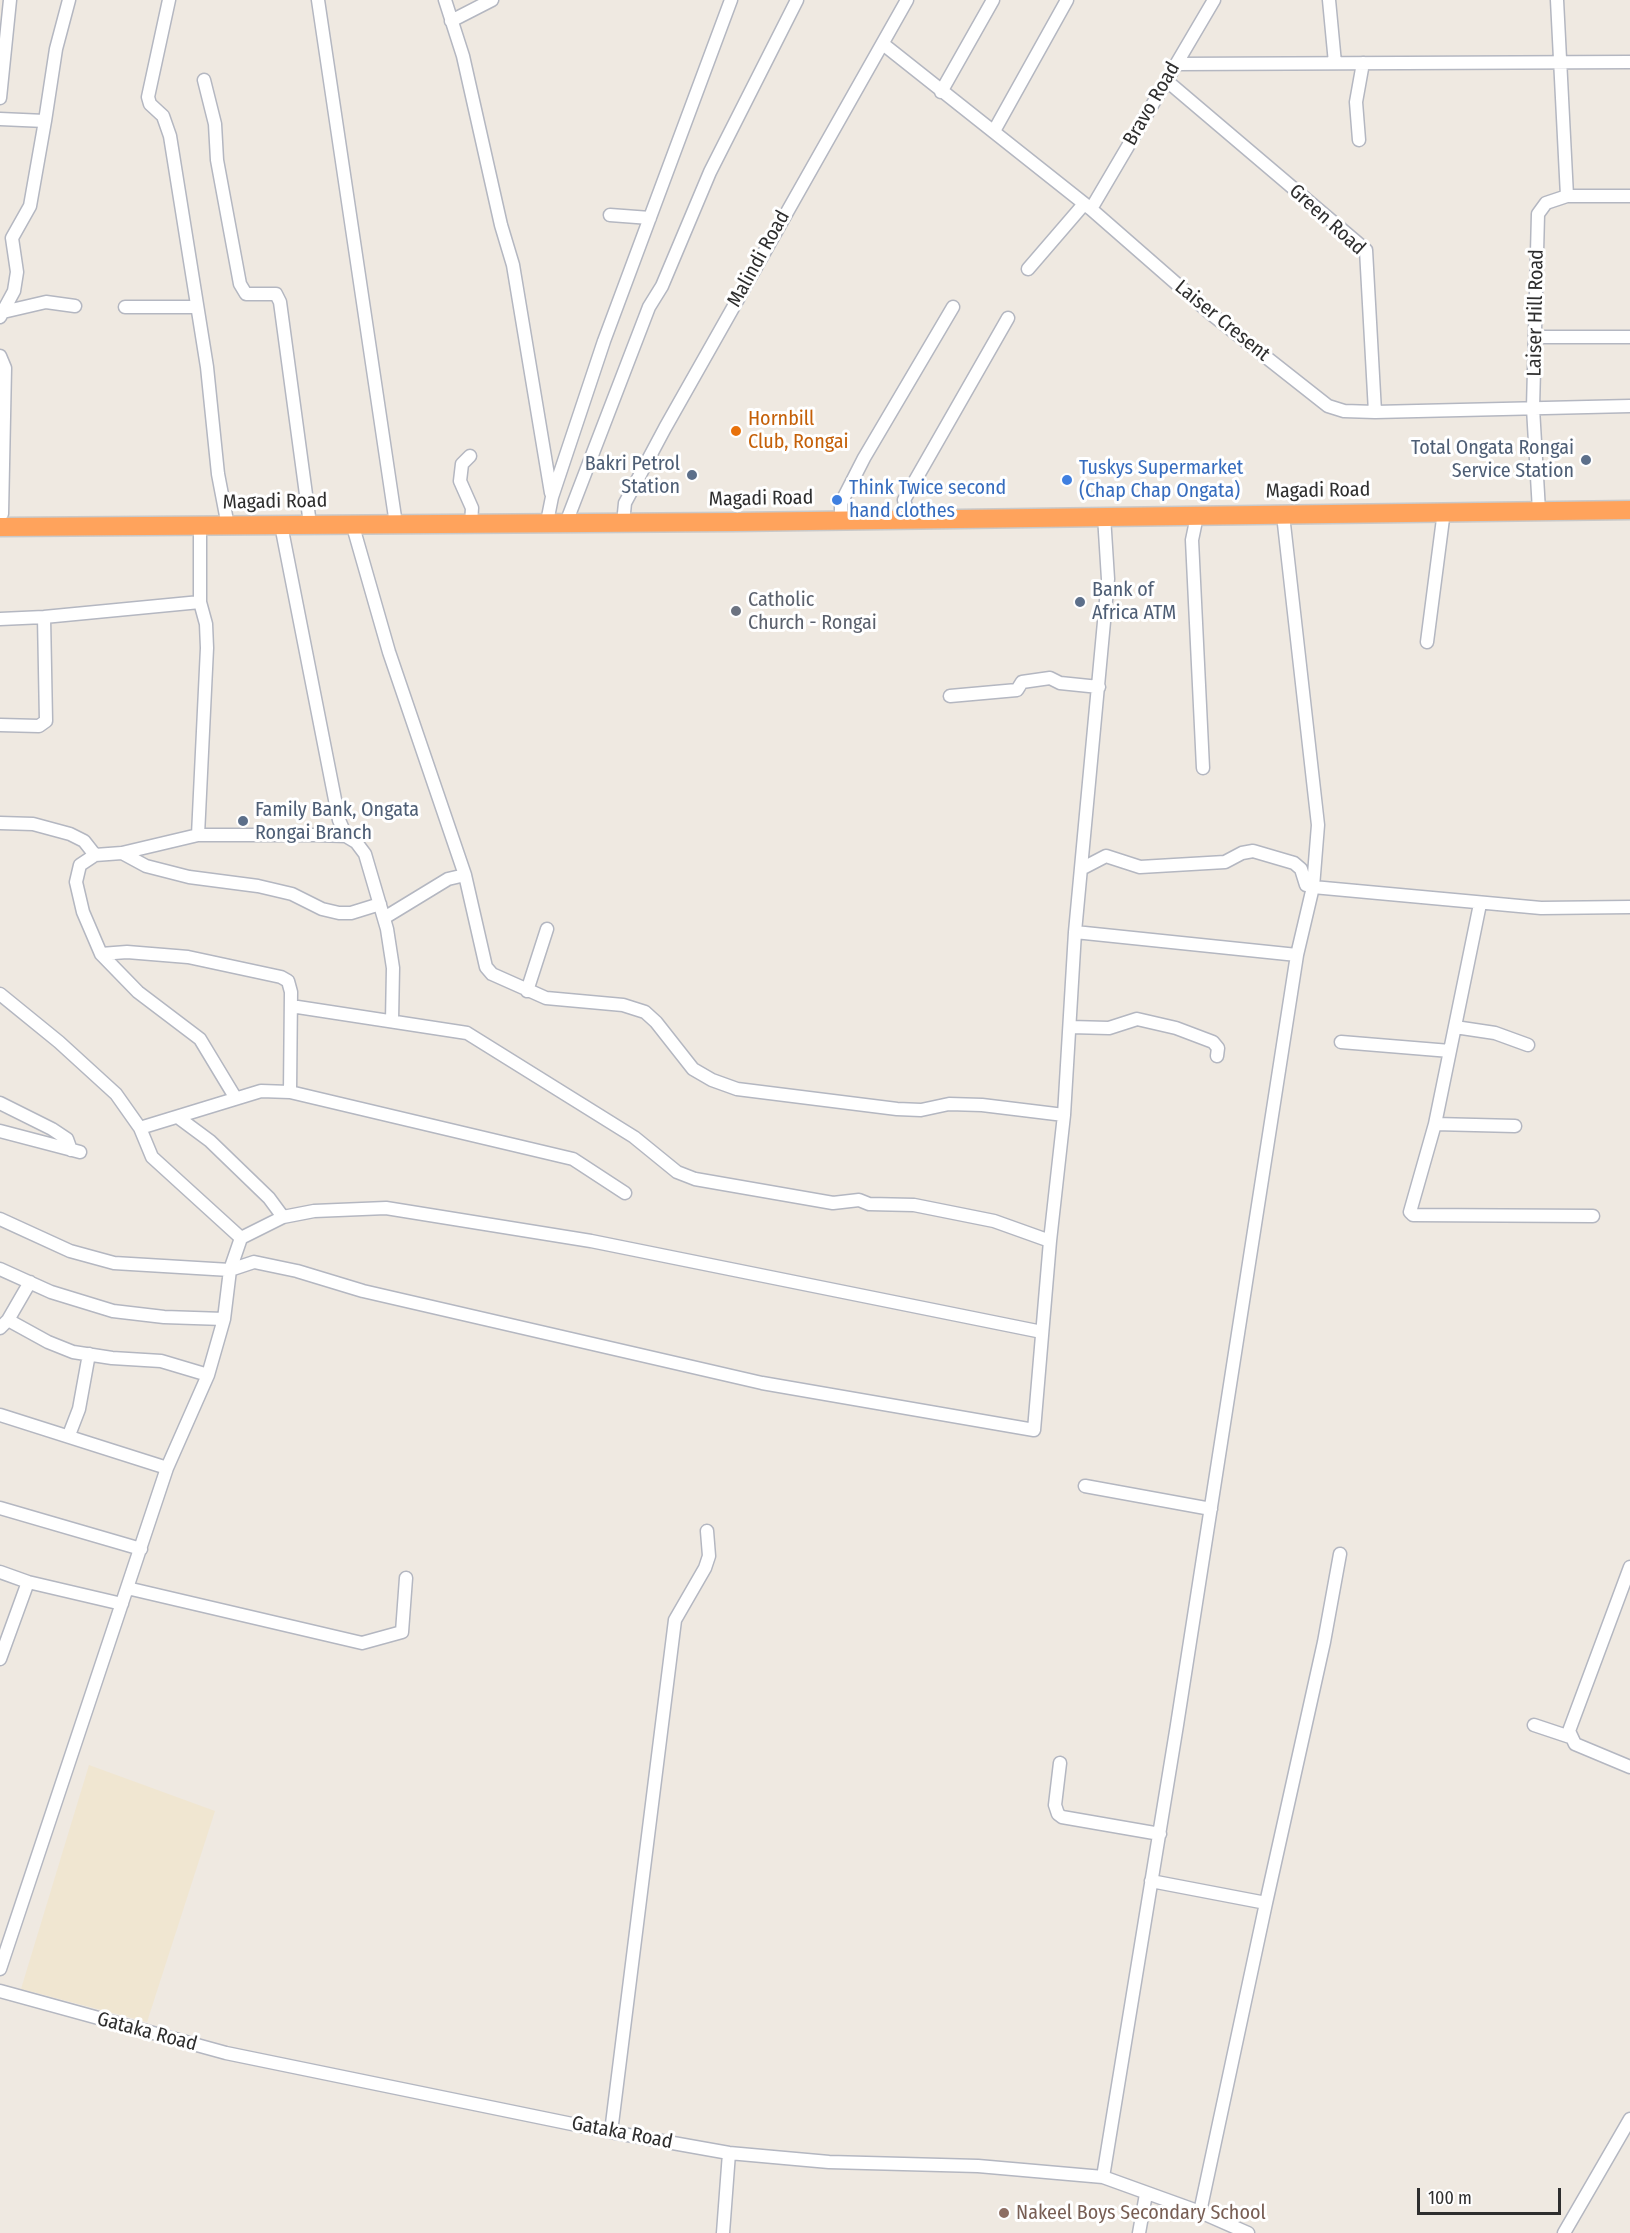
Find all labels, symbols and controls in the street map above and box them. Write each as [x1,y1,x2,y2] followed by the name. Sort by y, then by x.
[1119,58,1185,150] street label: Bravo Road
[1284,180,1370,260] street label: Green Road
[723,207,795,311] street label: Malindi Road
[1523,249,1549,377] street label: Laiser Hill Road
[1170,275,1274,367] street label: Laiser Cresent
[748,407,849,454] place label: Hornbill Club, Rongai
[729,424,743,438] marker: Hornbill Club, Rongai
[1411,436,1574,483] place label: Total Ongata Rongai Service Station
[585,452,680,499] place label: Bakri Petrol Station
[1579,453,1593,467] marker: Total Ongata Rongai Service Station
[1079,456,1243,503] place label: Tuskys Supermarket (Chap Chap Ongata)
[685,468,699,482] marker: Bakri Petrol Station
[1060,473,1074,487] marker: Tuskys Supermarket (Chap Chap Ongata)
[849,476,1006,523] place label: Think Twice second hand clothes
[1266,478,1370,504] street label: Magadi Road
[709,486,813,512] street label: Magadi Road
[223,489,327,515] street label: Magadi Road
[830,493,844,507] marker: Think Twice second hand clothes
[1092,578,1176,625] place label: Bank of Africa ATM
[748,588,877,635] place label: Catholic Church - Rongai
[1073,595,1087,609] marker: Bank of Africa ATM
[729,604,743,618] marker: Catholic Church - Rongai
[255,798,419,845] place label: Family Bank, Ongata Rongai Branch
[236,814,250,828] marker: Family Bank, Ongata Rongai Branch
[94,2007,200,2057] street label: Gataka Road
[569,2111,675,2155] street label: Gataka Road
[1420,2176,1564,2214] scale bar
[1428,2187,1472,2209] text: 100 m
[1016,2201,1266,2225] place label: Nakeel Boys Secondary School
[997,2206,1011,2220] marker: Nakeel Boys Secondary School

